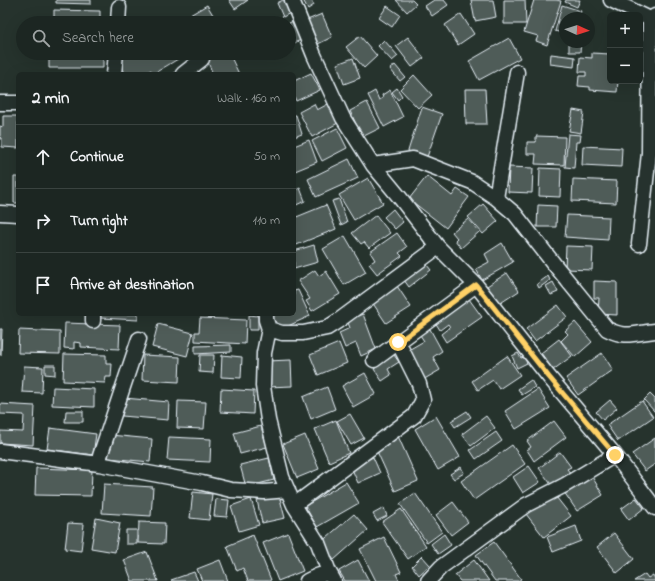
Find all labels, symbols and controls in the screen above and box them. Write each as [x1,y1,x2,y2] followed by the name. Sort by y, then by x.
[559,12,595,48] north arrow
[607,12,643,84] map controls
[607,12,643,48] button: +
[16,16,296,60] search box
[30,27,52,49] icon: search
[62,27,134,49] text: Search here
[607,48,643,84] button: −
[32,86,69,111] text: 2 min
[217,89,280,108] text: Walk · 160 m
[32,146,54,168] icon: ahead
[70,146,124,168] text: Continue
[254,147,280,166] text: 50 m
[32,210,54,232] icon: right
[70,210,128,232] text: Turn right
[253,211,280,230] text: 110 m
[32,274,54,296] icon: arrive
[70,274,194,296] text: Arrive at destination
[389,333,407,351] route start
[606,446,624,464] route end

